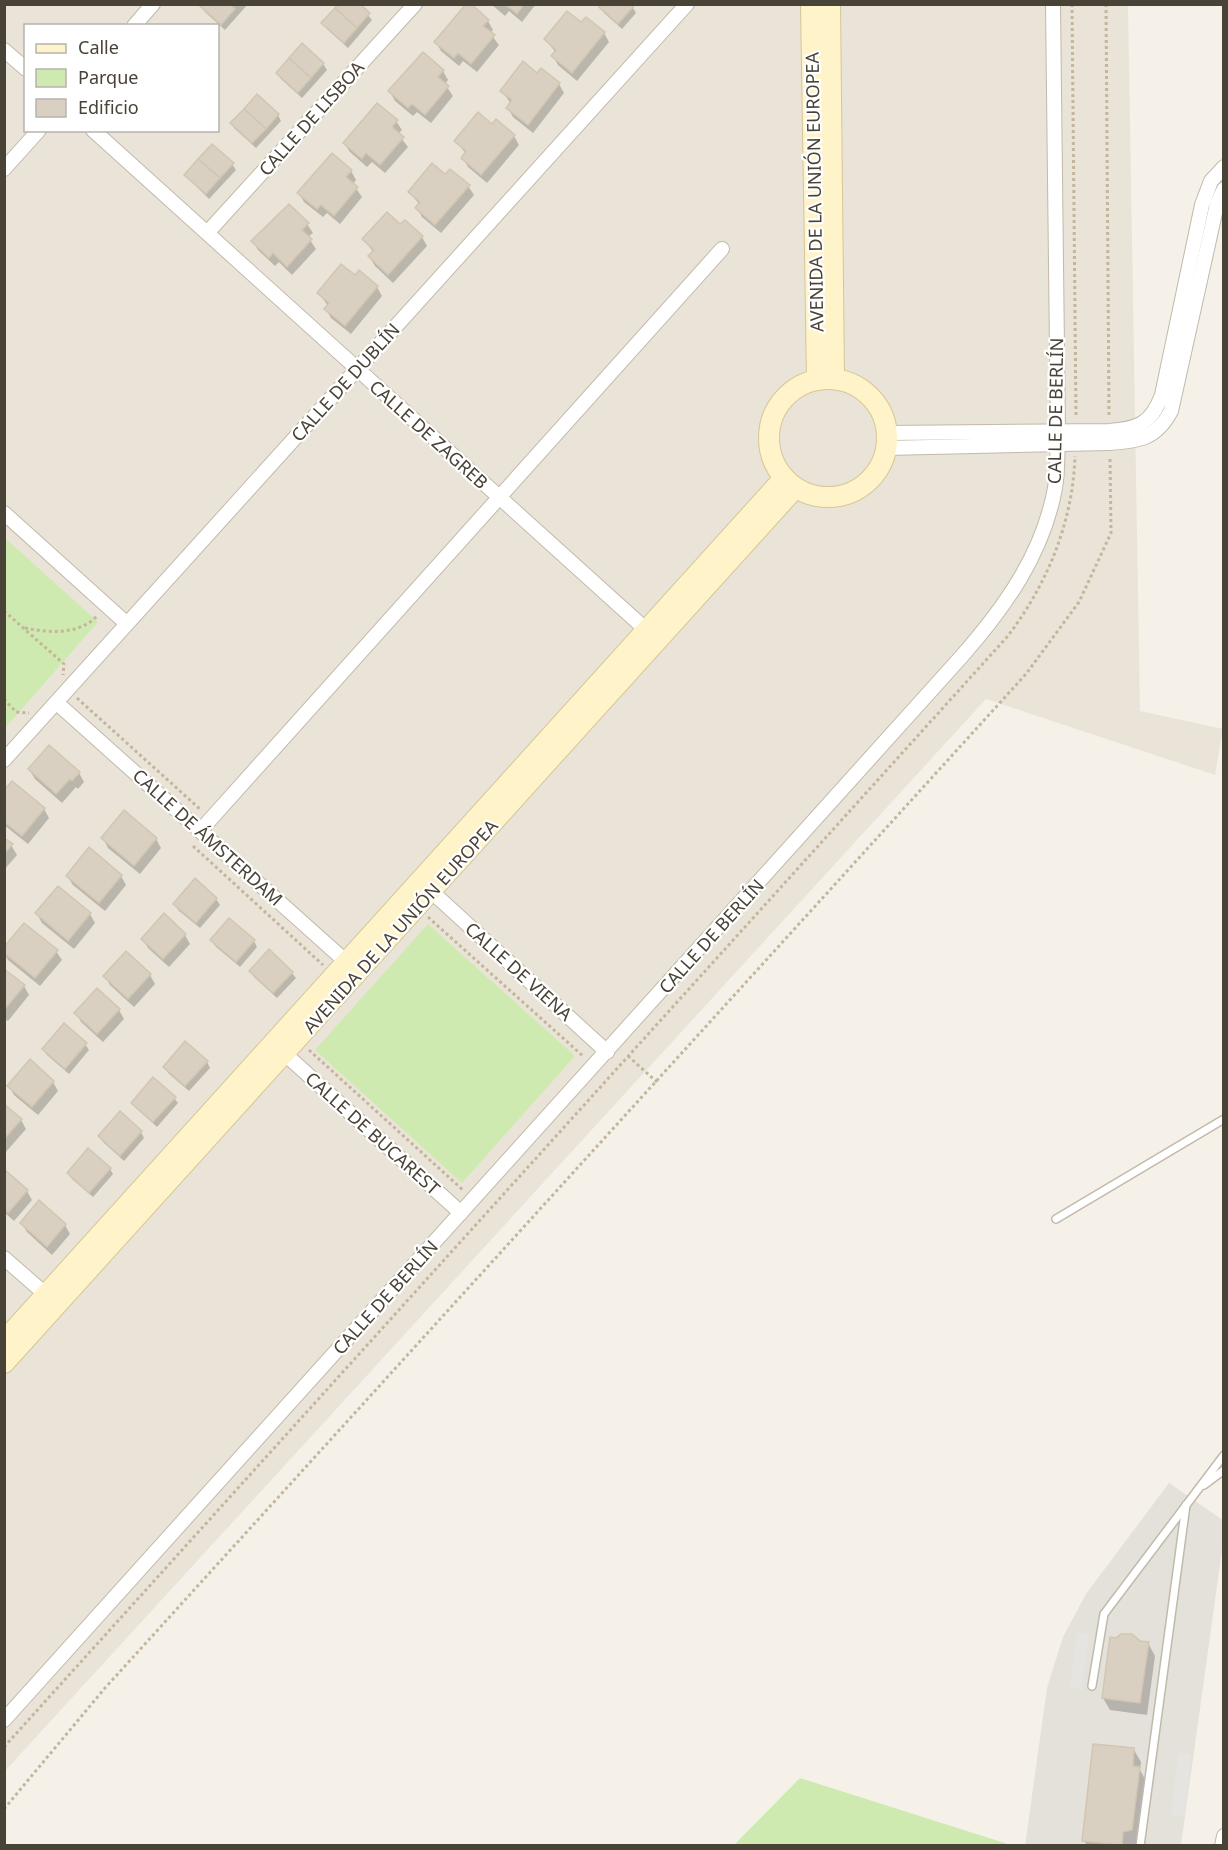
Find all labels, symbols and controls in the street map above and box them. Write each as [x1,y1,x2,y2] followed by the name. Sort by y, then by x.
[24,24,219,132] legend
[78,35,119,59] text: Calle
[800,51,828,332] street label: AVENIDA DE LA UNIÓN EUROPEA
[253,55,369,180] street label: CALLE DE LISBOA
[78,65,138,89] text: Parque
[78,95,139,119] text: Edificio
[285,318,405,446] street label: CALLE DE DUBLÍN
[1042,338,1068,484] street label: CALLE DE BERLÍN
[365,374,493,494] street label: CALLE DE ZAGREB
[128,763,288,911] street label: CALLE DE ÁMSTERDAM
[297,814,503,1038] street label: AVENIDA DE LA UNIÓN EUROPEA
[653,874,769,998] street label: CALLE DE BERLÍN
[460,916,578,1026] street label: CALLE DE VIENA
[301,1066,445,1200] street label: CALLE DE BUCAREST
[327,1235,443,1359] street label: CALLE DE BERLÍN

